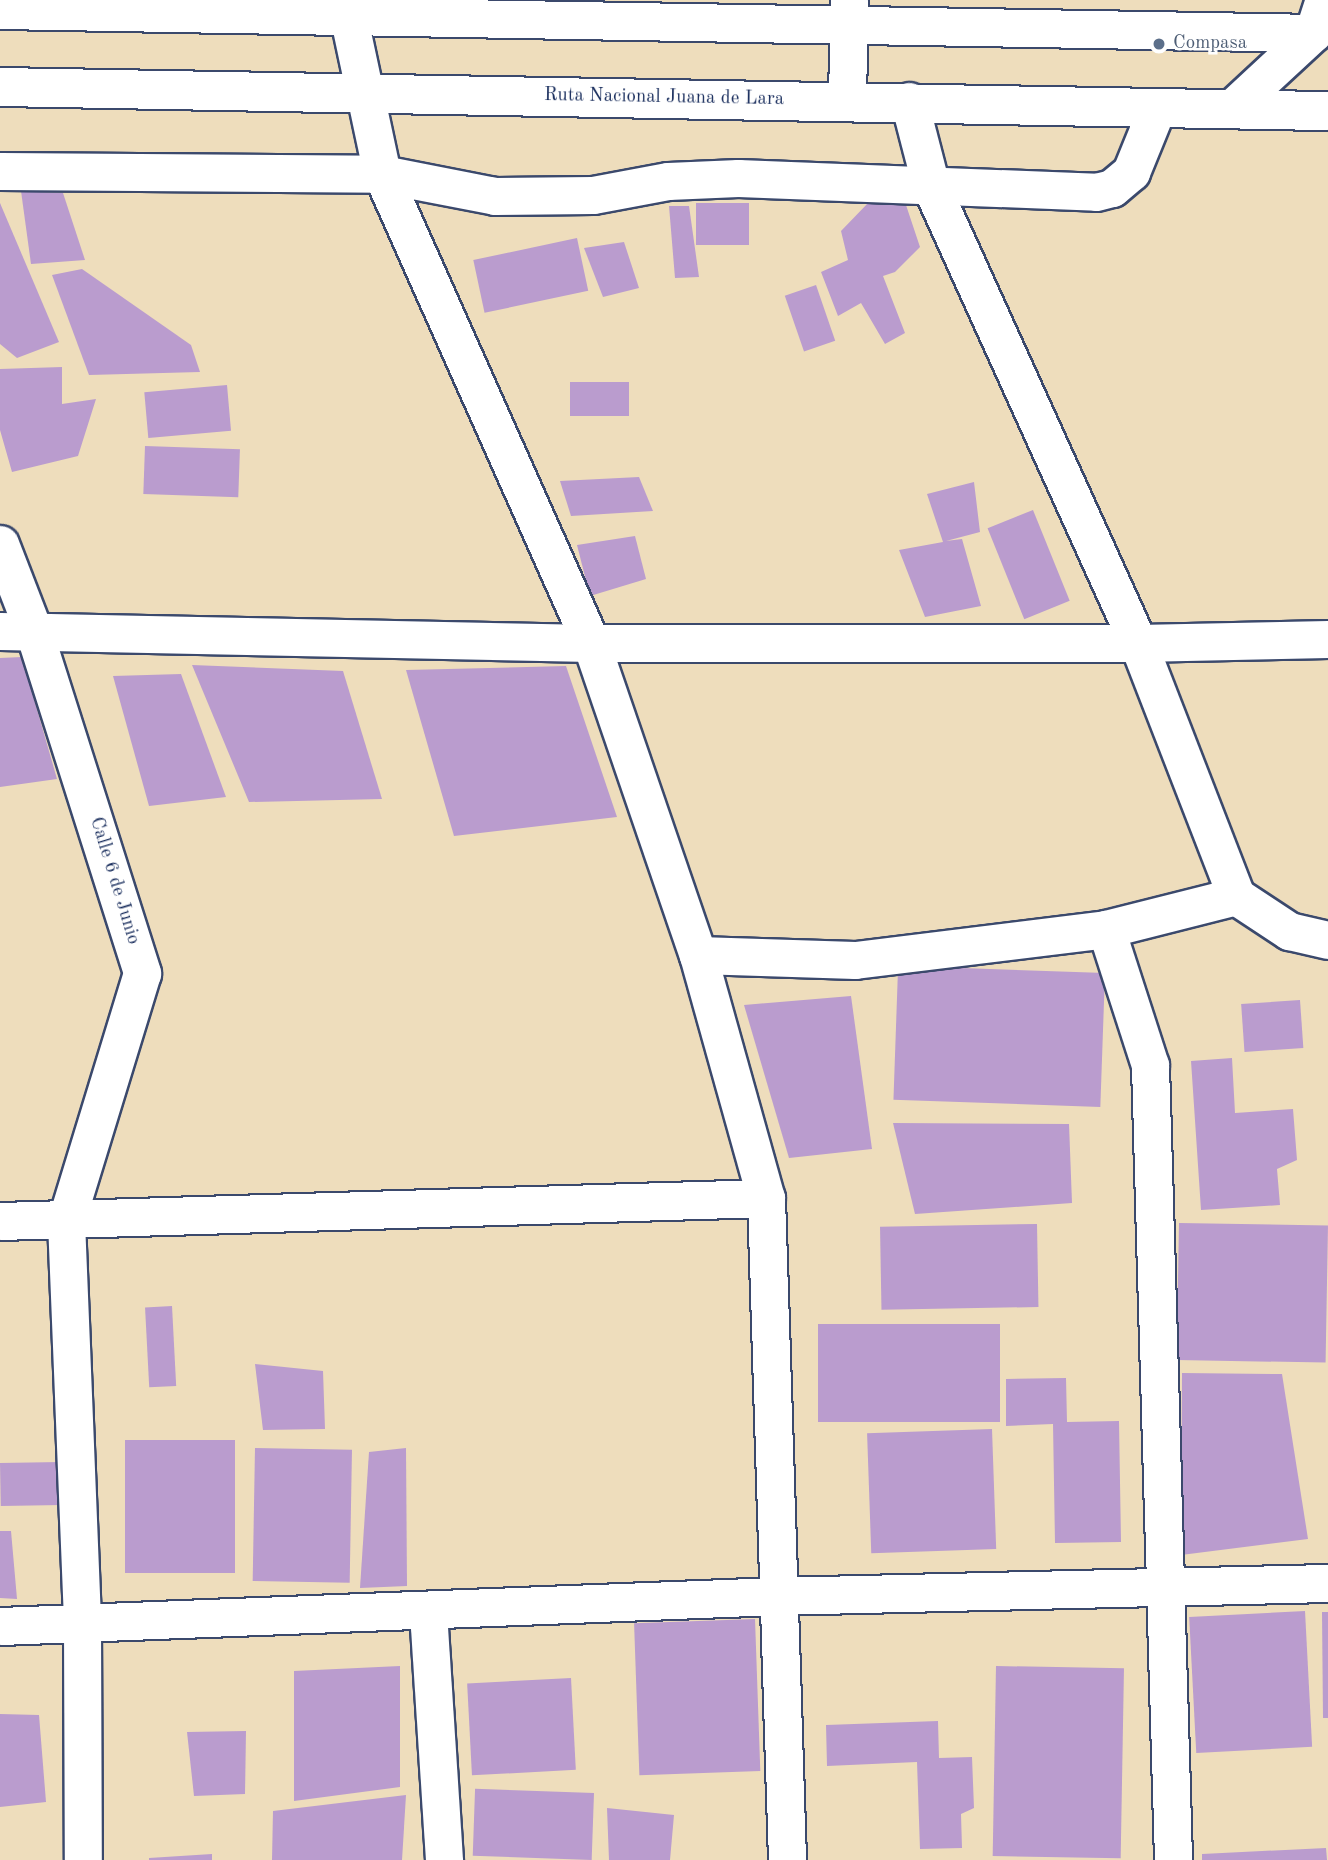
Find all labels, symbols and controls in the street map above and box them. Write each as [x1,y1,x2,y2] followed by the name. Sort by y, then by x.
[1173,33,1247,55] place label: Compasa
[1151,36,1167,52] marker: Compasa
[544,85,784,111] street label: Ruta Nacional Juana de Lara
[84,815,144,947] street label: Calle 6 de Junio

